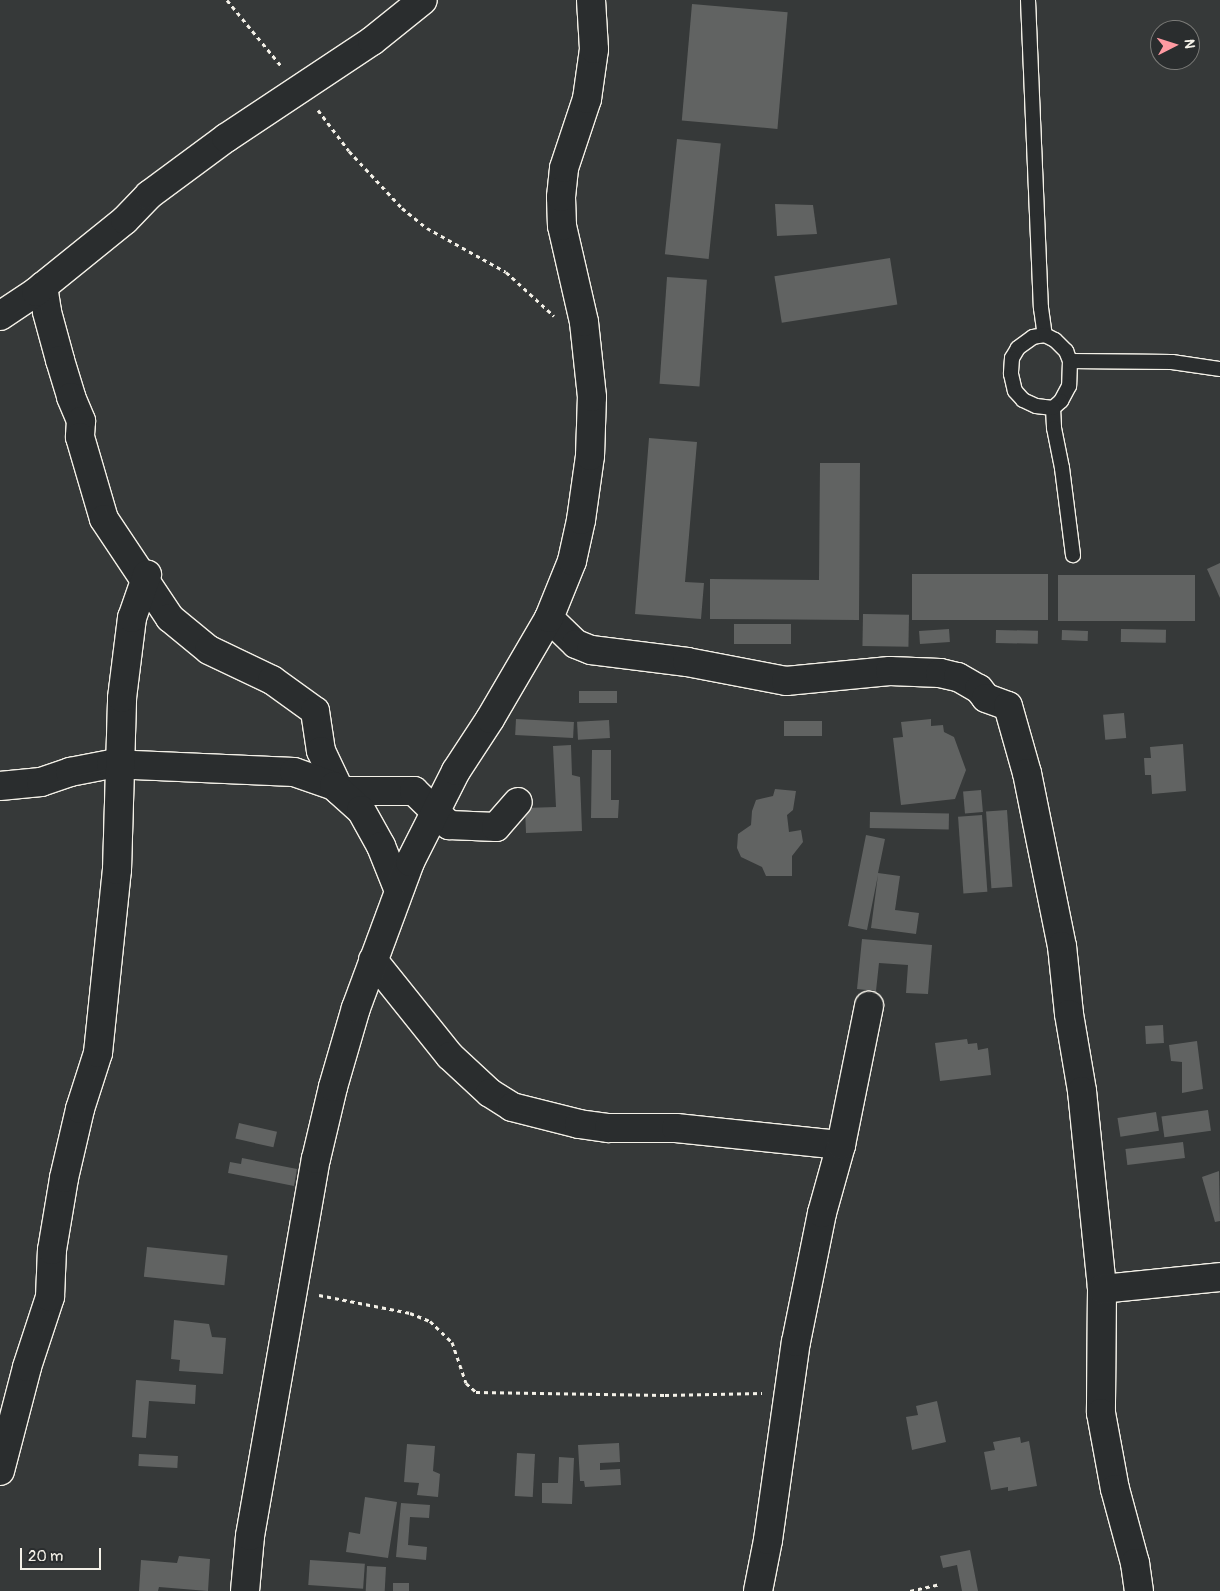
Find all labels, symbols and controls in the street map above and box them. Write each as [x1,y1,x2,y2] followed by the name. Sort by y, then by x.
[1150,20,1200,70] north arrow
[1181,38,1198,49] text: N
[22,1538,104,1570] scale bar
[28,1547,63,1566] text: 20 m

